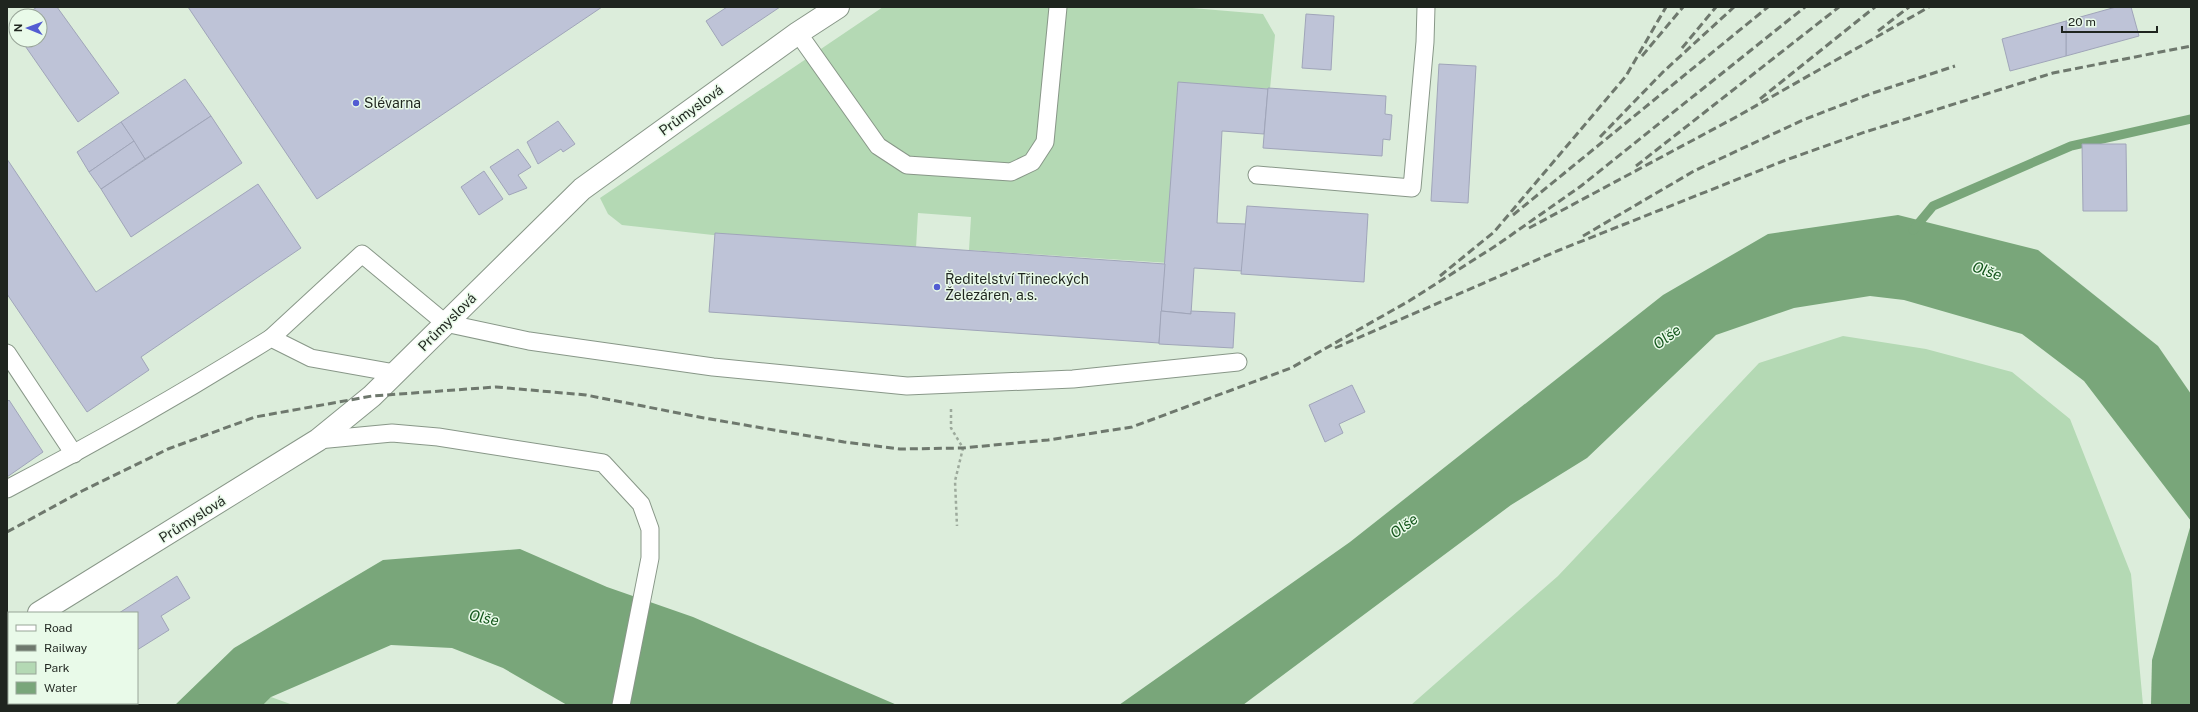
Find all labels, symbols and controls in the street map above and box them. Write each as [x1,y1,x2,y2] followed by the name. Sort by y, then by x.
[8,8,48,48] north arrow
[2062,8,2157,34] scale bar
[2068,15,2096,29] text: 20 m
[12,23,24,32] text: N
[656,81,726,139] street label: Průmyslová
[364,95,421,111] place label: Slévarna
[351,98,361,108] marker: Slévarna
[1970,258,2004,283] water label: Olše
[945,270,1089,303] place label: Ředitelství Třineckých Železáren, a.s.
[932,282,942,292] marker: Ředitelství Třineckých Železáren, a.s.
[415,290,479,354] street label: Průmyslová
[1650,321,1684,352] water label: Olše
[156,492,228,546] street label: Průmyslová
[1387,510,1421,541] water label: Olše
[468,606,501,629] water label: Olše
[8,612,138,704] legend
[44,621,72,635] text: Road
[44,641,88,655] text: Railway
[44,661,70,675] text: Park
[44,681,78,695] text: Water

